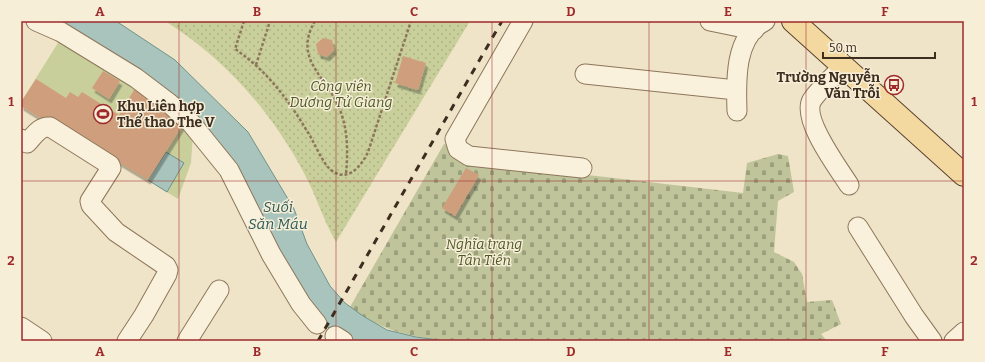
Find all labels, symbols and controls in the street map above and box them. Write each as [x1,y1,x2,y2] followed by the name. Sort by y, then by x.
[95,4,105,19] text: A
[253,4,261,19] text: B
[410,4,418,19] text: C
[566,4,576,19] text: D
[724,4,732,19] text: E
[881,4,889,19] text: F
[823,34,935,60] scale bar
[829,41,858,55] text: 50 m
[777,67,881,102] place label: Trường Nguyễn Văn Trỗi
[883,74,905,96] bus stop icon: Trường Nguyễn Văn Trỗi
[289,78,393,111] park label: Công viên Dương Tử Giang
[8,94,14,109] text: 1
[971,94,977,109] text: 1
[117,98,215,131] place label: Khu Liên hợp Thể thao The V
[92,103,114,125] sports icon: Khu Liên hợp Thể thao The V
[248,198,308,233] water label: Suối Săn Máu
[446,236,522,269] park label: Nghĩa trang Tân Tiến
[7,253,15,268] text: 2
[970,253,978,268] text: 2
[95,344,105,359] text: A
[253,344,261,359] text: B
[410,344,418,359] text: C
[566,344,576,359] text: D
[724,344,732,359] text: E
[881,344,889,359] text: F

